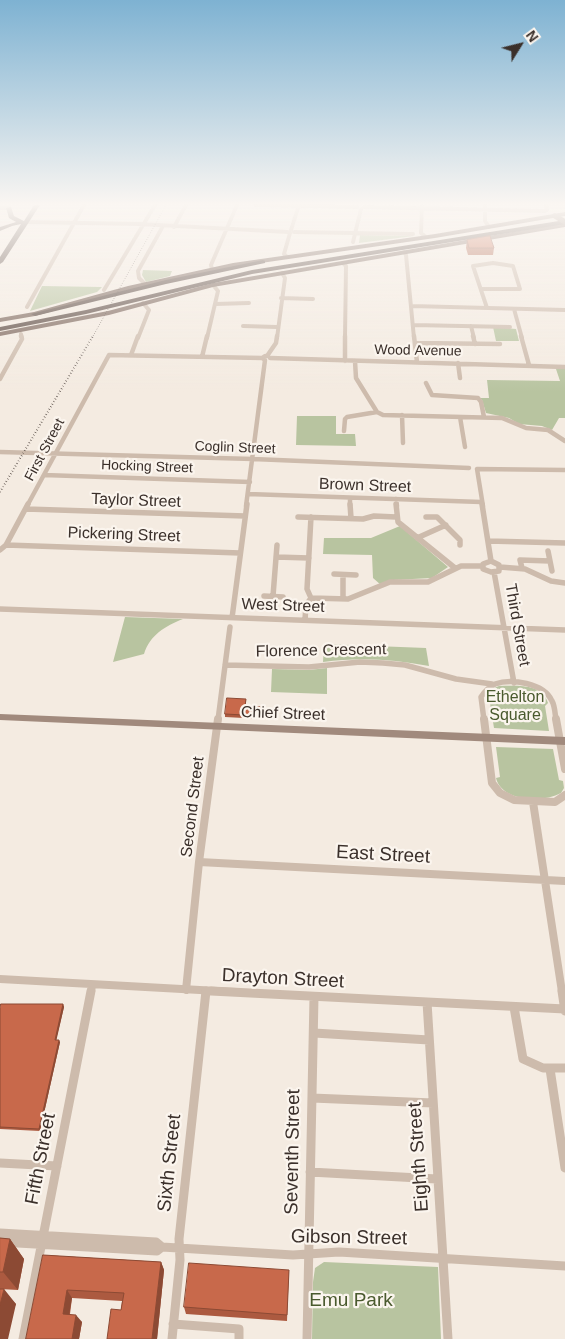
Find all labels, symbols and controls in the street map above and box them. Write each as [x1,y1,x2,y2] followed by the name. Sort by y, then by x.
[495,20,545,70] north arrow
[523,27,542,45] text: N
[374,342,462,360] street label: Wood Avenue
[22,416,68,484] street label: First Street
[194,438,276,458] street label: Coglin Street
[101,457,193,477] street label: Hocking Street
[318,475,412,497] street label: Brown Street
[91,490,181,512] street label: Taylor Street
[67,523,181,547] street label: Pickering Street
[500,582,534,668] street label: Third Street
[241,595,325,617] street label: West Street
[255,640,387,662] street label: Florence Crescent
[486,688,544,726] park label: Ethelton Square
[240,703,326,725] street label: Chief Street
[177,756,209,858] street label: Second Street
[335,841,431,869] street label: East Street
[221,964,345,994] street label: Drayton Street
[281,1089,305,1215] street label: Seventh Street
[404,1101,434,1213] street label: Eighth Street
[21,1111,61,1207] street label: Fifth Street
[154,1113,186,1213] street label: Sixth Street
[291,1226,407,1250] street label: Gibson Street
[309,1290,393,1312] park label: Emu Park

